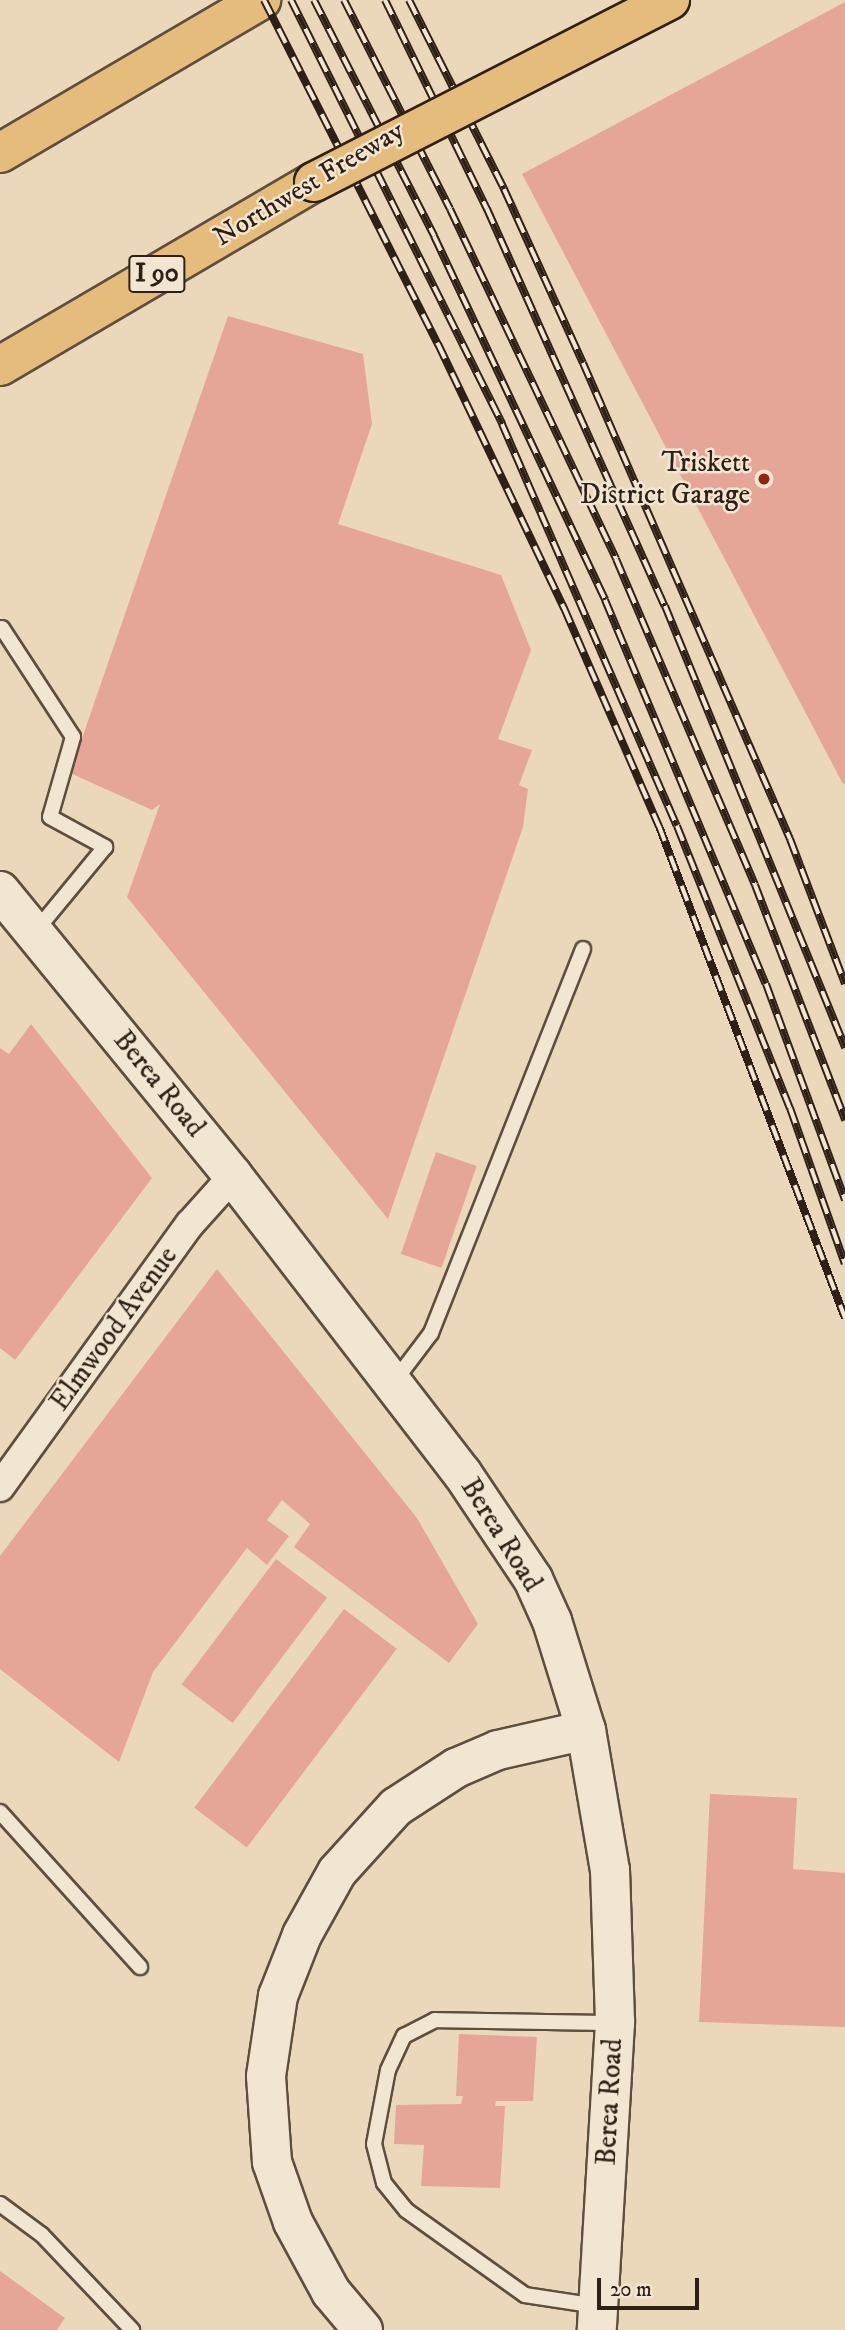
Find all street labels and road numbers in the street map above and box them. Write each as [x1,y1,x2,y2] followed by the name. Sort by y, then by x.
[208,114,410,254] street label: Northwest Freeway
[127,252,187,296] road number: I 90
[106,1024,212,1144] street label: Berea Road
[43,1240,185,1418] street label: Elmwood Avenue
[453,1472,549,1598] street label: Berea Road
[590,2038,630,2166] street label: Berea Road

